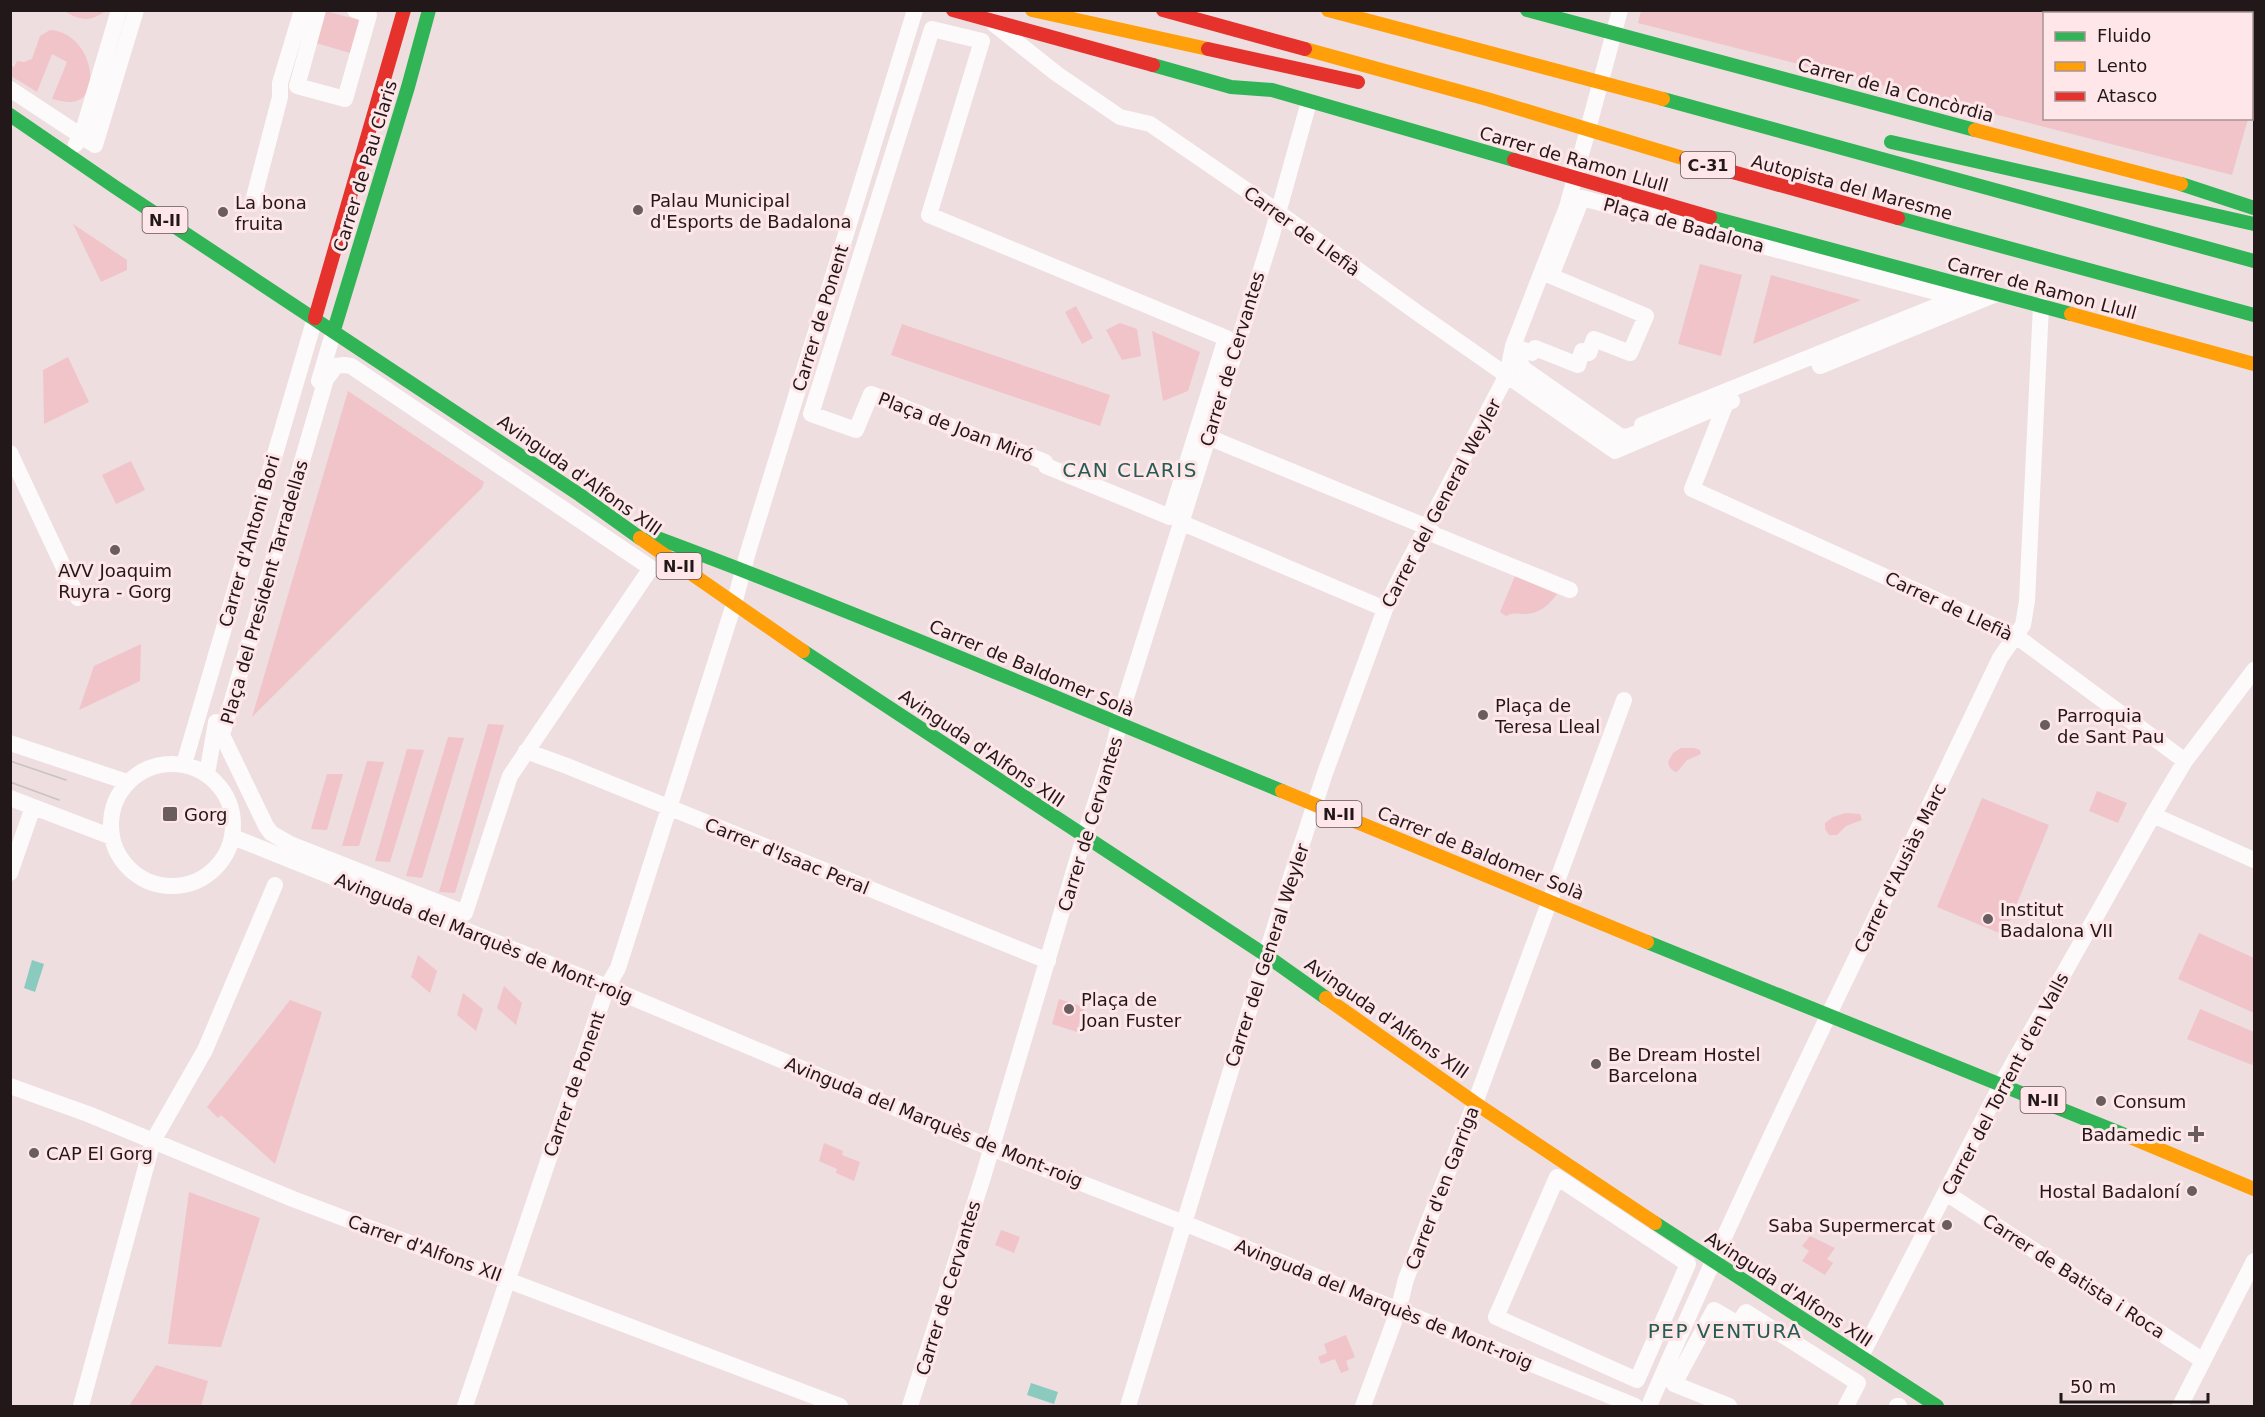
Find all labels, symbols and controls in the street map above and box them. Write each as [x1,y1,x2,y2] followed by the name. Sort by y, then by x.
[2043,12,2253,120] legend
[2097,25,2151,46] text: Fluido
[1796,54,1996,126] street label: Carrer de la Concòrdia
[2097,55,2147,76] text: Lento
[329,77,401,255] street label: Carrer de Pau Claris
[2097,85,2157,106] text: Atasco
[1477,122,1671,196] street label: Carrer de Ramon Llull
[1749,150,1955,224] street label: Autopista del Maresme
[1681,152,1735,178] road number: C-31
[1240,182,1364,280] street label: Carrer de Llefià
[650,190,852,232] place label: Palau Municipal d'Esports de Badalona
[235,192,307,234] place label: La bona fruita
[1601,193,1767,257] street label: Plaça de Badalona
[631,203,645,217] marker: Palau Municipal d'Esports de Badalona
[216,205,230,219] marker: La bona fruita
[142,207,188,233] road number: N-II
[788,242,852,394] street label: Carrer de Ponent
[1945,253,2139,323] street label: Carrer de Ramon Llull
[1195,269,1269,449] street label: Carrer de Cervantes
[875,388,1037,466] street label: Plaça de Joan Miró
[1377,394,1505,611] street label: Carrer del General Weyler
[494,410,666,540] street label: Avinguda d'Alfons XIII
[214,453,284,629] street label: Carrer d'Antoni Bori
[216,457,312,727] street label: Plaça del President Tarradellas
[1062,458,1198,482] district label: CAN CLARIS
[108,543,122,557] marker: AVV Joaquim Ruyra - Gorg
[656,553,702,579] road number: N-II
[58,560,172,602] place label: AVV Joaquim Ruyra - Gorg
[1882,567,2016,645] street label: Carrer de Llefià
[926,615,1138,721] street label: Carrer de Baldomer Solà
[895,685,1069,811] street label: Avinguda d'Alfons XIII
[1494,695,1600,737] place label: Plaça de Teresa Lleal
[2057,705,2164,747] place label: Parroquia de Sant Pau
[1476,708,1490,722] marker: Plaça de Teresa Lleal
[2038,718,2052,732] marker: Parroquia de Sant Pau
[1053,734,1127,914] street label: Carrer de Cervantes
[1850,780,1950,956] street label: Carrer d'Ausiàs Marc
[1316,801,1362,827] road number: N-II
[1375,802,1587,904] street label: Carrer de Baldomer Solà
[184,804,227,825] place label: Gorg
[161,805,179,823] marker: Gorg
[702,813,872,899] street label: Carrer d'Isaac Peral
[1221,840,1313,1069] street label: Carrer del General Weyler
[332,868,636,1008] street label: Avinguda del Marquès de Mont-roig
[2000,899,2113,941] place label: Institut Badalona VII
[1981,912,1995,926] marker: Institut Badalona VII
[1301,953,1473,1083] street label: Avinguda d'Alfons XIII
[1937,969,2073,1199] street label: Carrer del Torrent d'en Valls
[1080,989,1182,1031] place label: Plaça de Joan Fuster
[1062,1002,1076,1016] marker: Plaça de Joan Fuster
[539,1009,609,1159] street label: Carrer de Ponent
[1608,1044,1760,1086] place label: Be Dream Hostel Barcelona
[782,1052,1086,1192] street label: Avinguda del Marquès de Mont-roig
[1589,1057,1603,1071] marker: Be Dream Hostel Barcelona
[2020,1087,2066,1113] road number: N-II
[2113,1091,2186,1112] place label: Consum
[2094,1094,2108,1108] marker: Consum
[1401,1103,1483,1273] street label: Carrer d'en Garriga
[2081,1124,2182,1145] place label: Badamedic
[2187,1125,2205,1143] marker: Badamedic
[46,1143,153,1164] place label: CAP El Gorg
[27,1146,41,1160] marker: CAP El Gorg
[2039,1181,2181,1202] place label: Hostal Badaloní
[2185,1184,2199,1198] marker: Hostal Badaloní
[911,1198,985,1378] street label: Carrer de Cervantes
[1979,1209,2169,1343] street label: Carrer de Batista i Roca
[345,1210,505,1286] street label: Carrer d'Alfons XII
[1768,1215,1935,1236] place label: Saba Supermercat
[1940,1218,1954,1232] marker: Saba Supermercat
[1701,1227,1877,1351] street label: Avinguda d'Alfons XIII
[1232,1234,1536,1374] street label: Avinguda del Marquès de Mont-roig
[1648,1319,1802,1343] district label: PEP VENTURA
[2061,1366,2208,1404] scale bar
[2070,1376,2116,1397] text: 50 m

